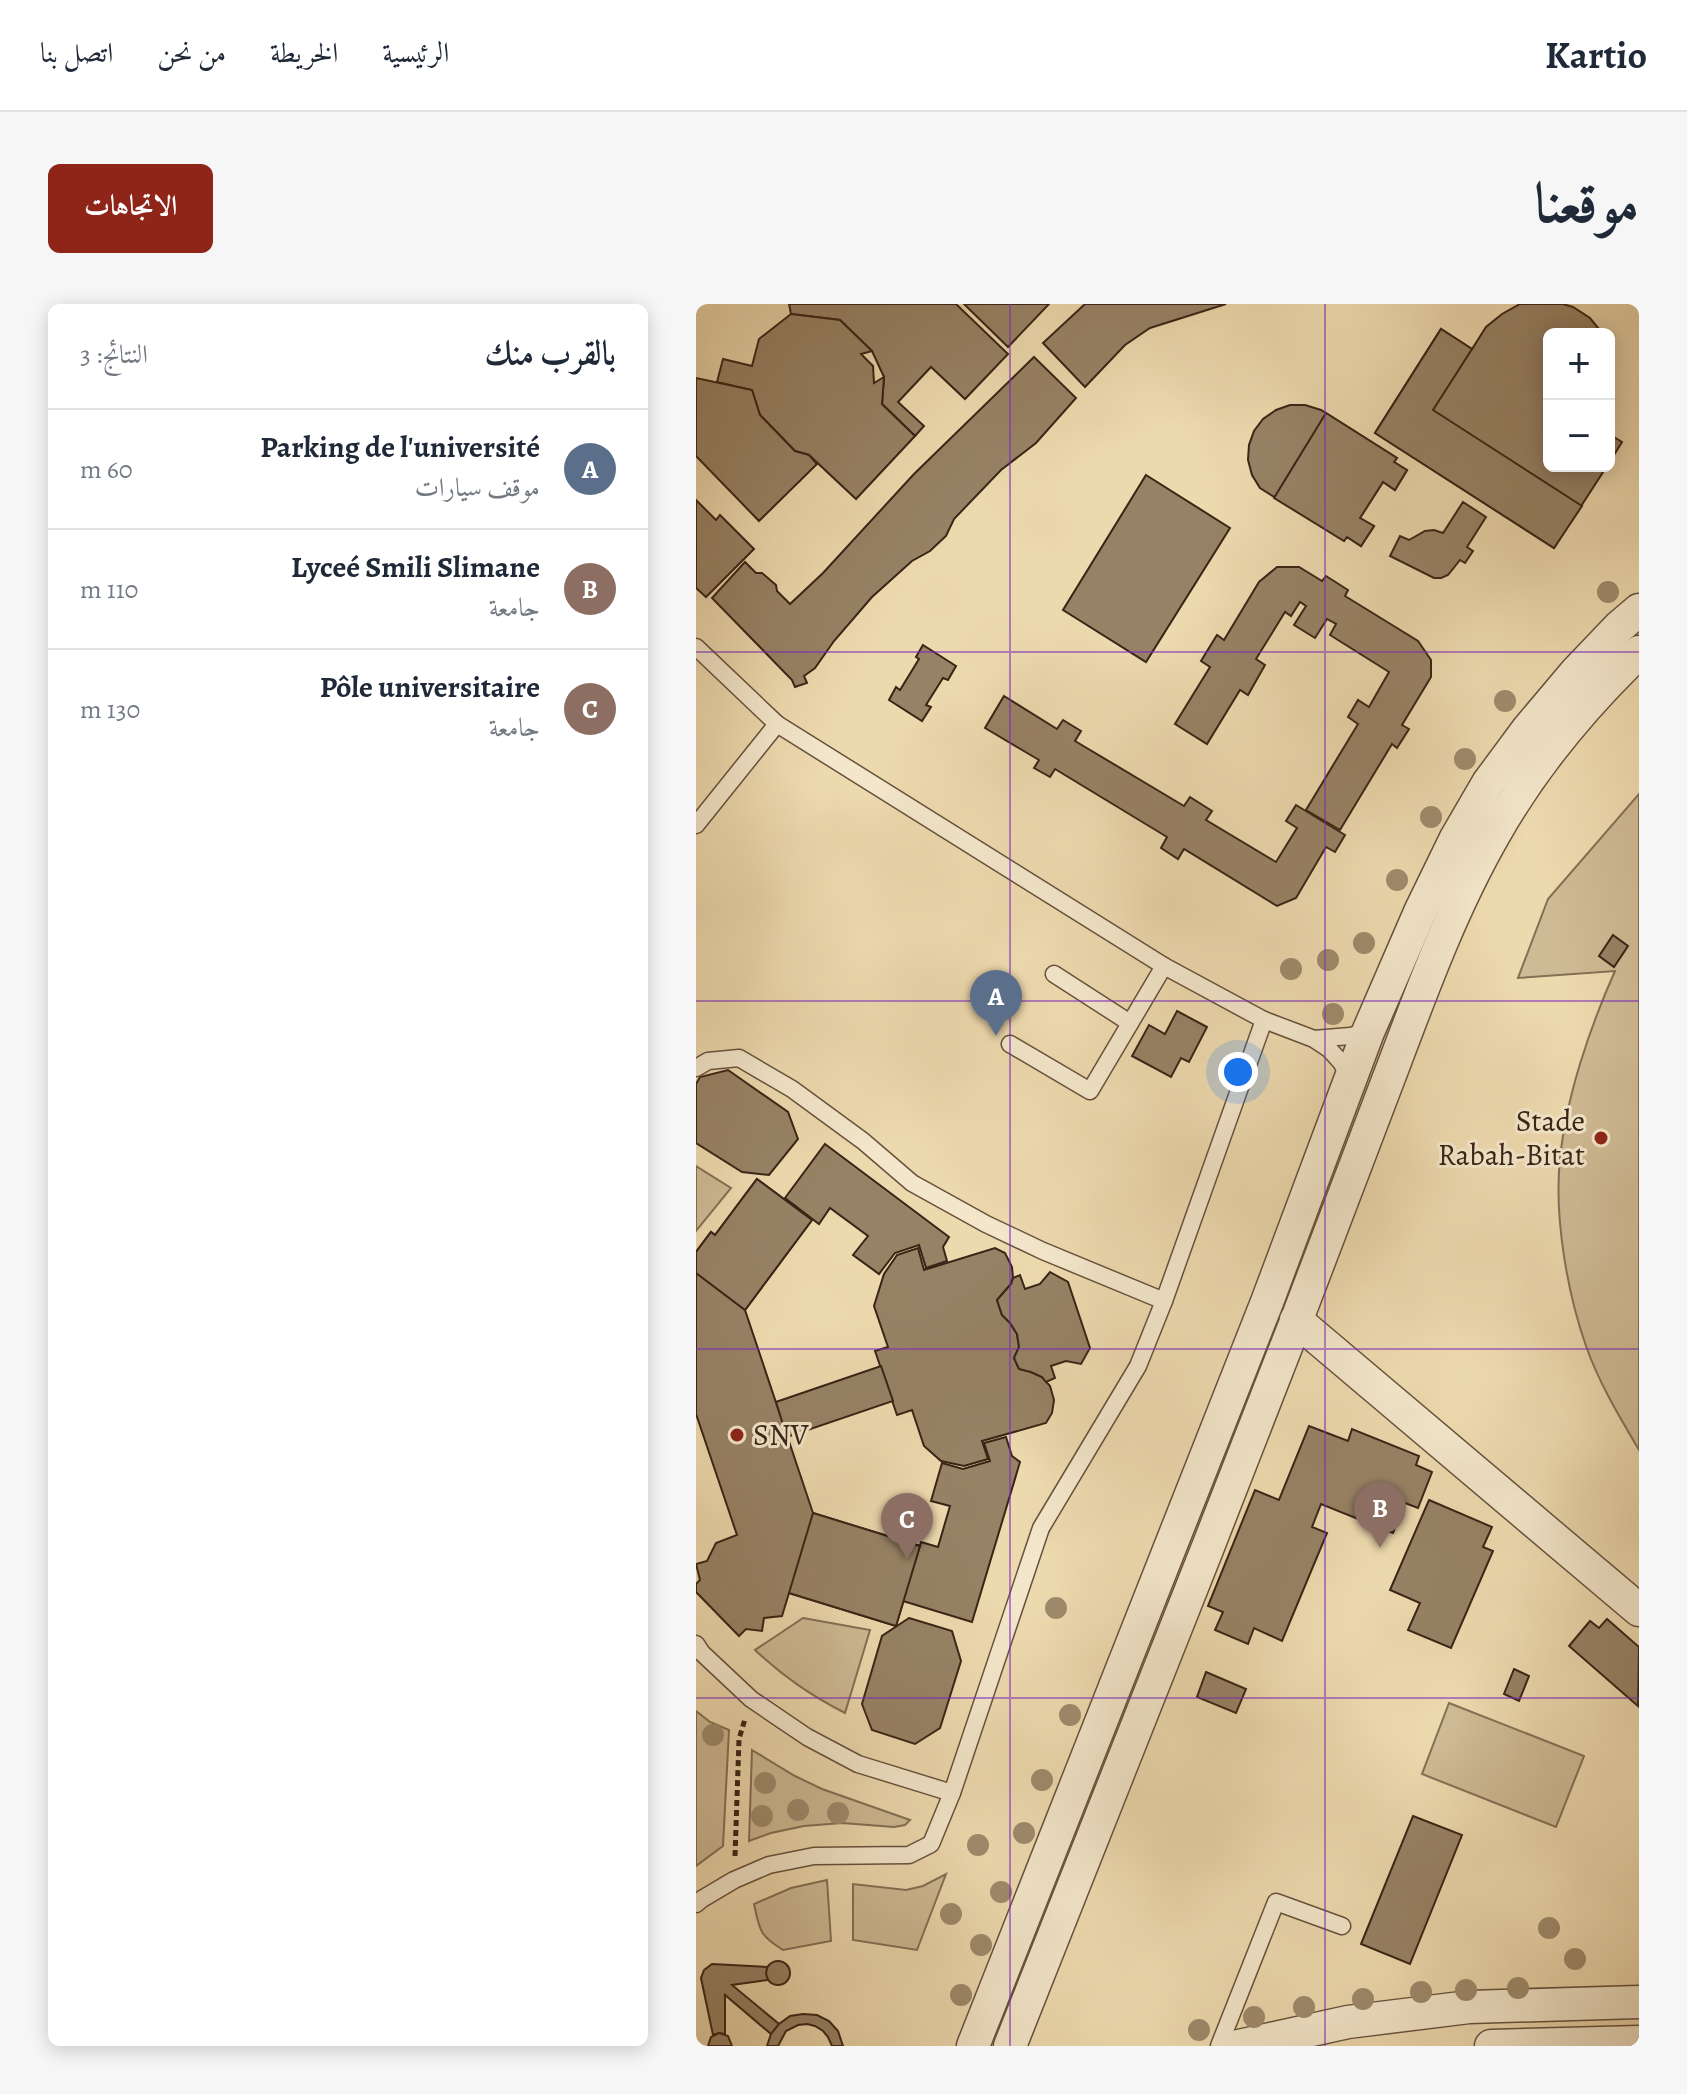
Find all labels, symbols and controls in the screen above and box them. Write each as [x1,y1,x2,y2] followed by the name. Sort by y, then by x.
[1545,29,1647,81] text: Kartio
[40,34,113,72] text: اتصل بنا
[157,34,226,72] text: من نحن
[270,34,338,72] text: الخريطة
[382,34,449,72] text: الرئيسية
[48,164,213,253] button: الاتجاهات
[1534,165,1639,241] text: موقعنا
[1543,328,1615,472] map controls
[1543,328,1615,400] button: +
[484,329,616,376] text: بالقرب منك
[80,337,148,372] text: النتائج: 3
[1543,400,1615,472] button: −
[260,427,540,467] text: Parking de l'université
[80,452,133,487] text: 60 m
[582,452,598,487] text: A
[415,470,540,505] text: موقف سيارات
[291,547,540,587] text: Lyceé Smili Slimane
[80,572,138,607] text: 110 m
[582,572,598,607] text: B
[489,590,540,625] text: جامعة
[320,667,540,707] text: Pôle universitaire
[80,692,140,727] text: 130 m
[582,692,598,727] text: C
[489,710,540,745] text: جامعة
[970,970,1022,1036] pin: A
[1218,1052,1258,1092] your location
[1438,1101,1585,1175] place label: Stade Rabah-Bitat
[1592,1129,1610,1147] marker: Stade Rabah-Bitat
[753,1415,809,1455] place label: SNV
[728,1426,746,1444] marker: SNV
[1354,1482,1406,1548] pin: B
[881,1493,933,1559] pin: C

